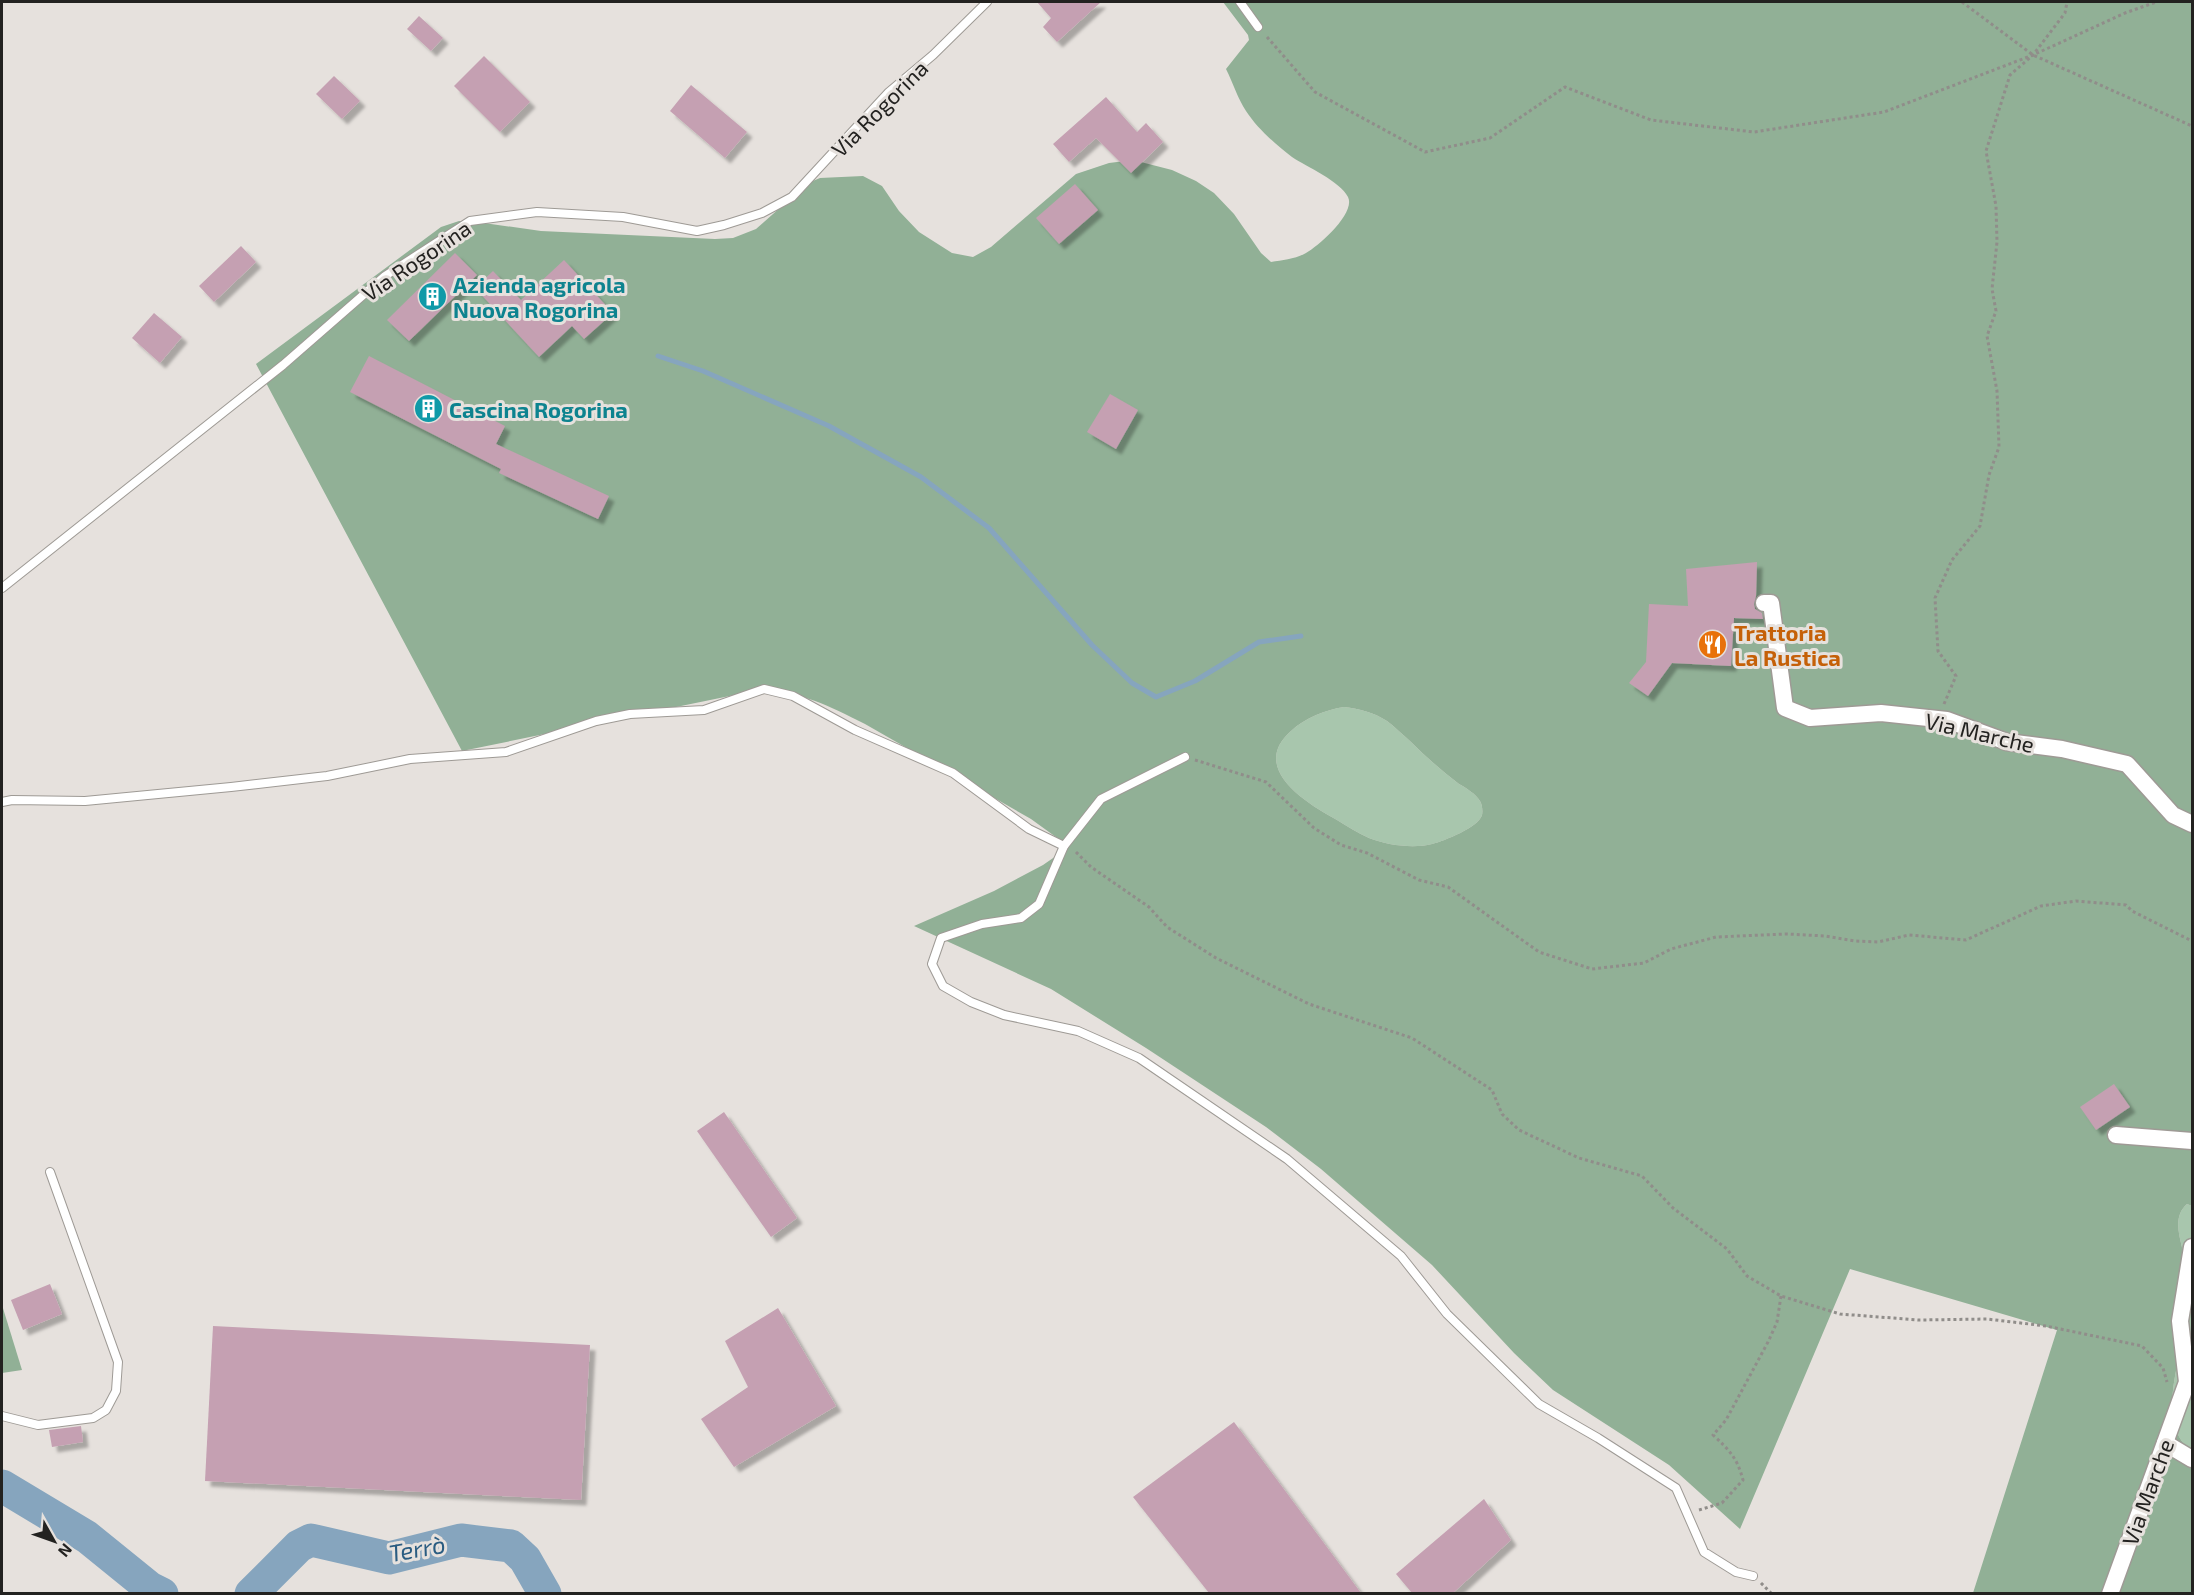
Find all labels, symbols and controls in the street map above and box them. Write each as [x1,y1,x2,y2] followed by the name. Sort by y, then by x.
[825,54,933,162] street label: Via Rogorina
[357,214,475,306] street label: Via Rogorina
[453,271,626,322] place label: Azienda agricola Nuova Rogorina
[416,281,448,313] building icon: Azienda agricola Nuova Rogorina
[412,393,444,425] building icon: Cascina Rogorina
[449,396,628,422] place label: Cascina Rogorina
[1734,619,1841,670] place label: Trattoria La Rustica
[1697,629,1729,661] restaurant icon: Trattoria La Rustica
[1923,707,2037,757] street label: Via Marche
[2116,1435,2178,1549] street label: Via Marche
[24,1511,84,1571] north arrow
[387,1529,447,1567] water label: Terrò
[55,1540,77,1561] text: N

